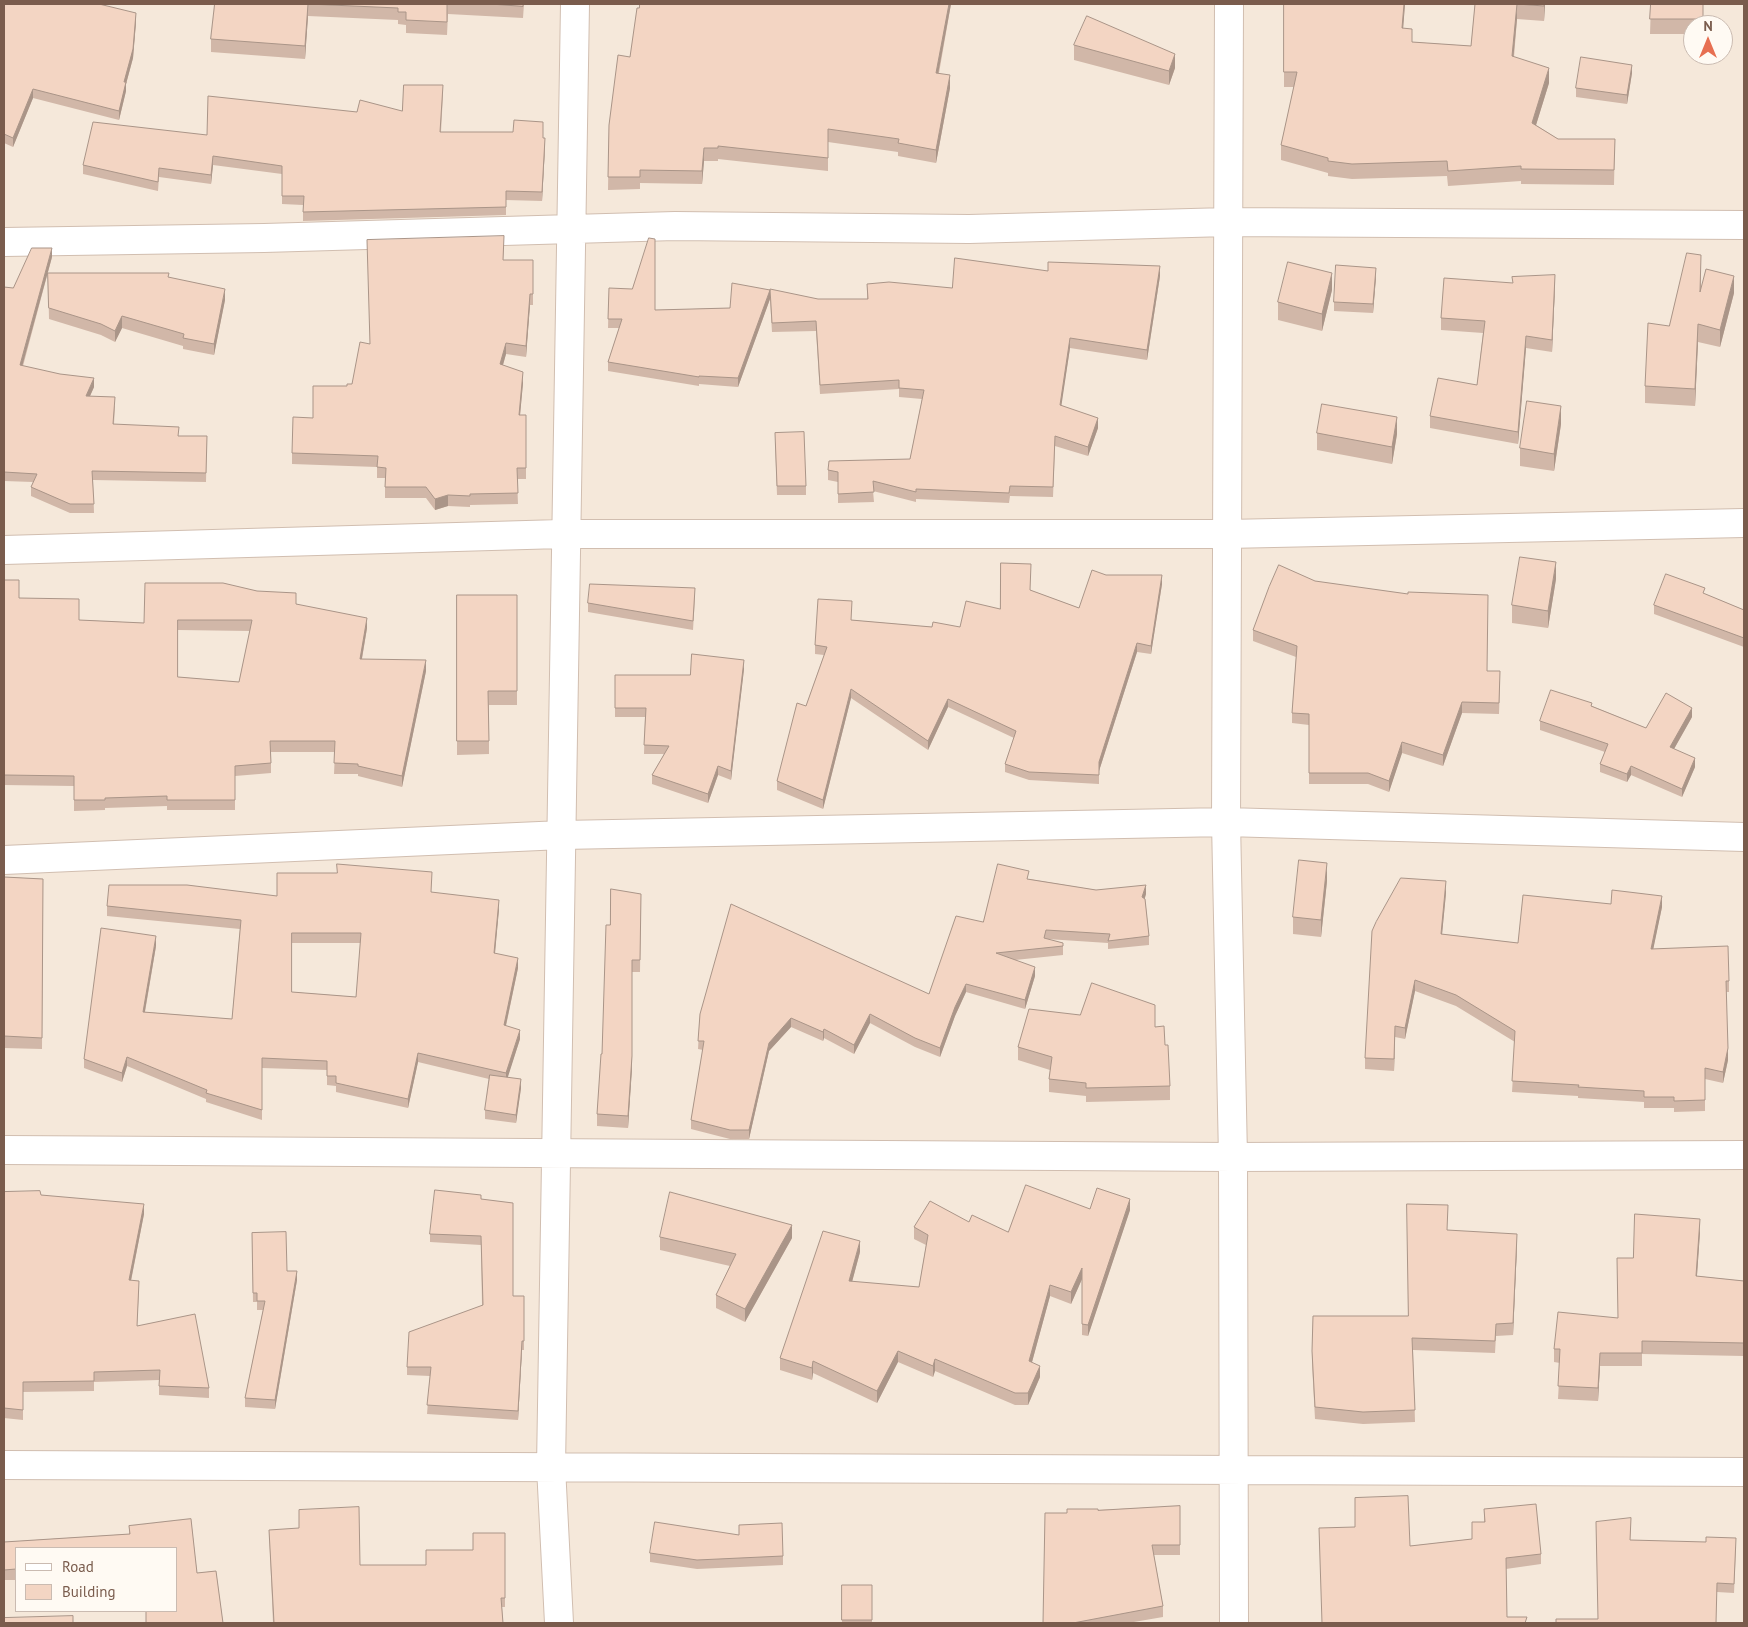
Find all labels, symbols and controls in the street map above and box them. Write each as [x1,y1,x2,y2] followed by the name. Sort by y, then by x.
[1683,15,1733,65] north arrow
[1703,17,1713,35] text: N
[15,1547,178,1612] legend
[62,1557,94,1576] text: Road
[62,1582,116,1601] text: Building

